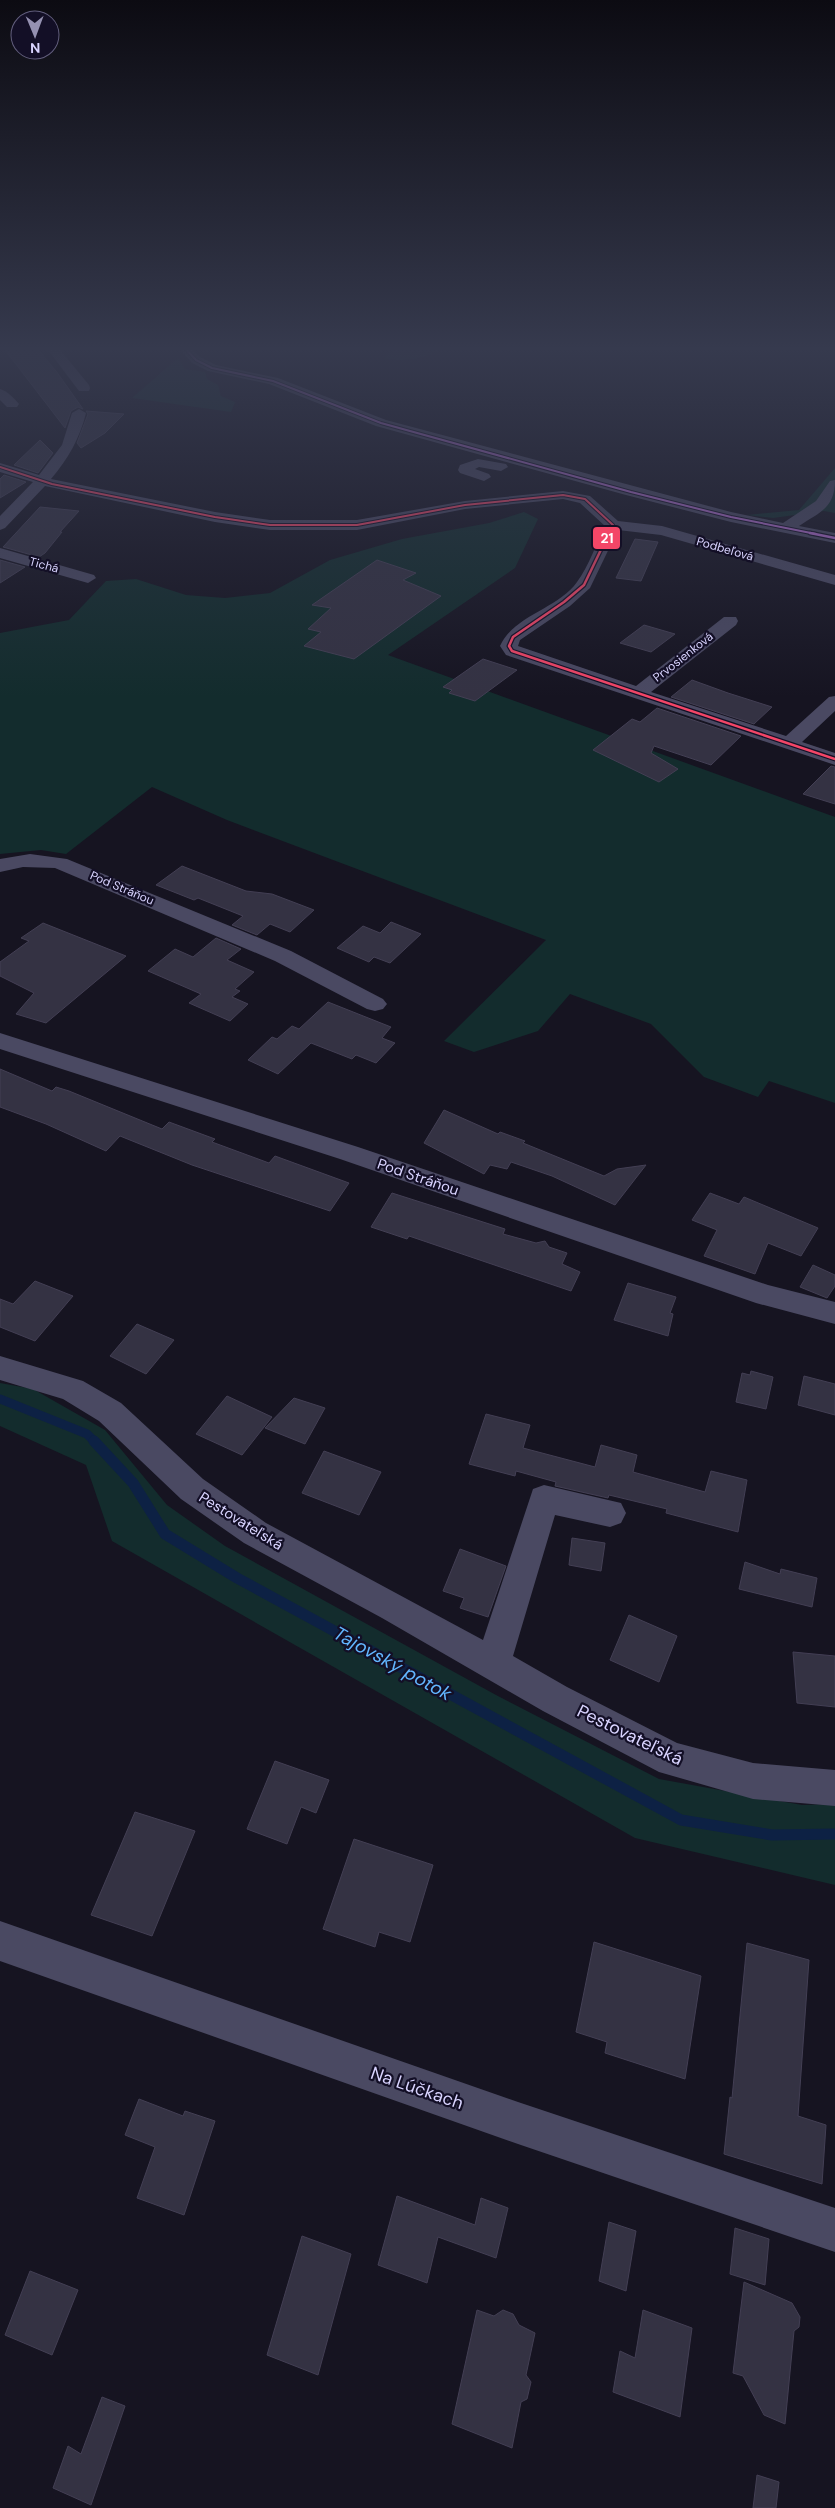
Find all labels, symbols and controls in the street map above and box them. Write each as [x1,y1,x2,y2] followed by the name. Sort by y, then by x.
[10,10,60,60] north arrow
[30,39,40,57] text: N
[592,526,621,550] line badge: 21
[600,529,614,547] text: 21
[695,533,755,565] street label: Podbeľová
[27,553,61,577] street label: Tichá
[650,628,716,686] street label: Prvosienková
[88,867,157,909] street label: Pod Stráňou
[375,1154,461,1200] street label: Pod Stráňou
[195,1487,287,1555] street label: Pestovateľská
[329,1621,457,1706] water label: Tajovský potok
[573,1699,687,1771] street label: Pestovateľská
[367,2061,467,2115] street label: Na Lúčkach

